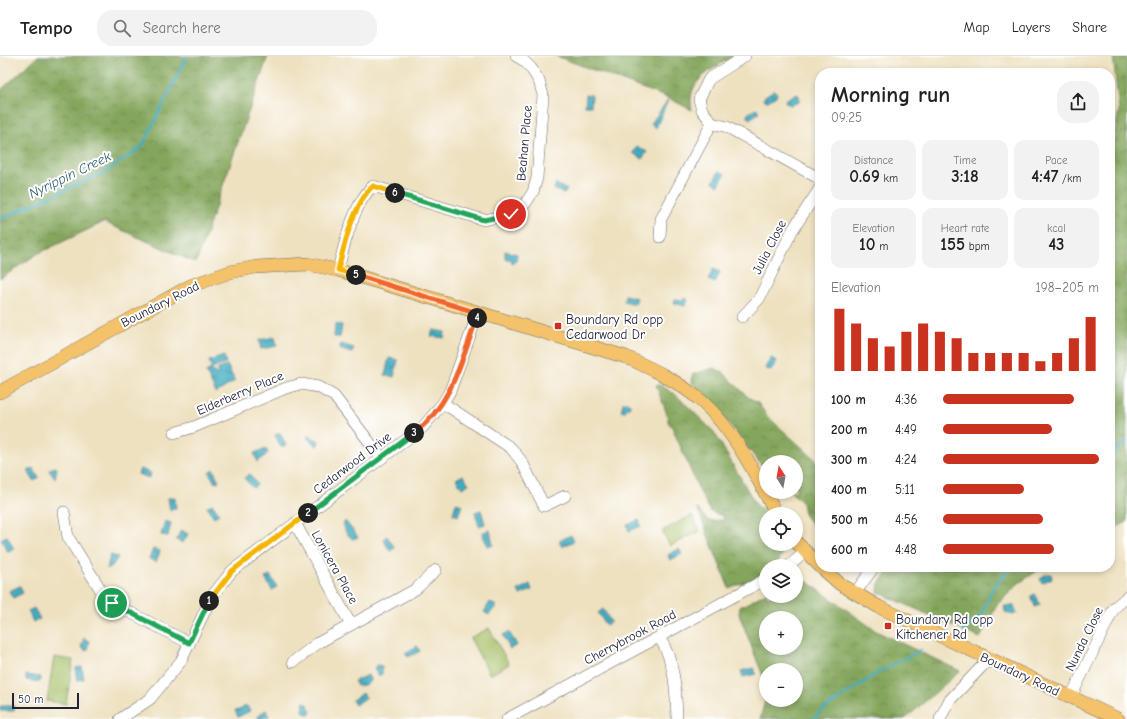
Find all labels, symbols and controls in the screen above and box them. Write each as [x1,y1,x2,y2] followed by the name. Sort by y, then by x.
[97,10,377,46] search box
[20,17,73,39] text: Tempo
[111,17,133,39] icon: search
[143,19,221,37] text: Search here
[963,19,990,36] text: Map
[1012,19,1050,36] text: Layers
[1072,19,1107,36] text: Share
[1057,81,1099,123] button: share
[831,82,950,108] text: Morning run
[513,104,535,182] street label: Beahan Place
[831,110,862,125] text: 09:25
[26,148,114,202] water label: Nyrippin Creek
[854,154,893,167] text: Distance
[954,154,976,167] text: Time
[1045,154,1067,167] text: Pace
[849,167,880,186] text: 0.69
[951,167,979,186] text: 3:18
[1031,167,1058,186] text: 4:47
[880,172,898,185] text: km
[1058,172,1081,185] text: /km
[385,183,405,203] pin: 6
[392,186,398,199] text: 6
[494,197,528,231] pin
[500,203,522,225] icon: check
[749,217,789,277] street label: Julia Close
[853,222,895,235] text: Elevation
[941,222,989,235] text: Heart rate
[1047,222,1066,235] text: kcal
[859,235,875,254] text: 10
[940,235,965,254] text: 155
[1048,235,1065,254] text: 43
[875,240,888,253] text: m
[965,240,990,253] text: bpm
[346,265,366,285] pin: 5
[353,268,359,281] text: 5
[118,278,202,330] street label: Boundary Road
[831,280,881,295] text: Elevation
[1036,280,1099,295] text: 198–205 m
[467,308,487,328] pin: 4
[474,311,480,324] text: 4
[566,312,663,342] place label: Boundary Rd opp Cedarwood Dr
[553,321,563,331] marker: Boundary Rd opp Cedarwood Dr
[194,368,286,418] street label: Elderberry Place
[831,392,866,407] text: 100 m
[895,392,917,407] text: 4:36
[831,422,867,437] text: 200 m
[895,422,917,437] text: 4:49
[404,423,424,443] pin: 3
[411,426,417,439] text: 3
[310,429,394,497] street label: Cedarwood Drive
[831,452,867,467] text: 300 m
[895,452,917,467] text: 4:24
[759,455,803,499] north arrow
[759,455,803,707] map controls
[831,482,867,497] text: 400 m
[895,482,915,497] text: 5:11
[298,503,318,523] pin: 2
[305,506,311,519] text: 2
[759,507,803,551] button: locate
[831,512,868,527] text: 500 m
[895,512,918,527] text: 4:56
[309,528,362,607] street label: Lonicera Place
[831,542,868,557] text: 600 m
[895,542,917,557] text: 4:48
[759,559,803,603] button: layers
[95,586,129,620] pin
[199,591,219,611] pin: 1
[101,592,123,614] icon: arrive
[207,594,211,607] text: 1
[1062,604,1106,674] street label: Nunda Close
[581,606,679,668] street label: Cherrybrook Road
[759,611,803,655] button: +
[896,612,993,642] place label: Boundary Rd opp Kitchener Rd
[883,621,893,631] marker: Boundary Rd opp Kitchener Rd
[978,649,1062,699] street label: Boundary Road
[759,663,803,707] button: −
[12,691,79,710] scale bar
[18,693,43,706] text: 50 m

